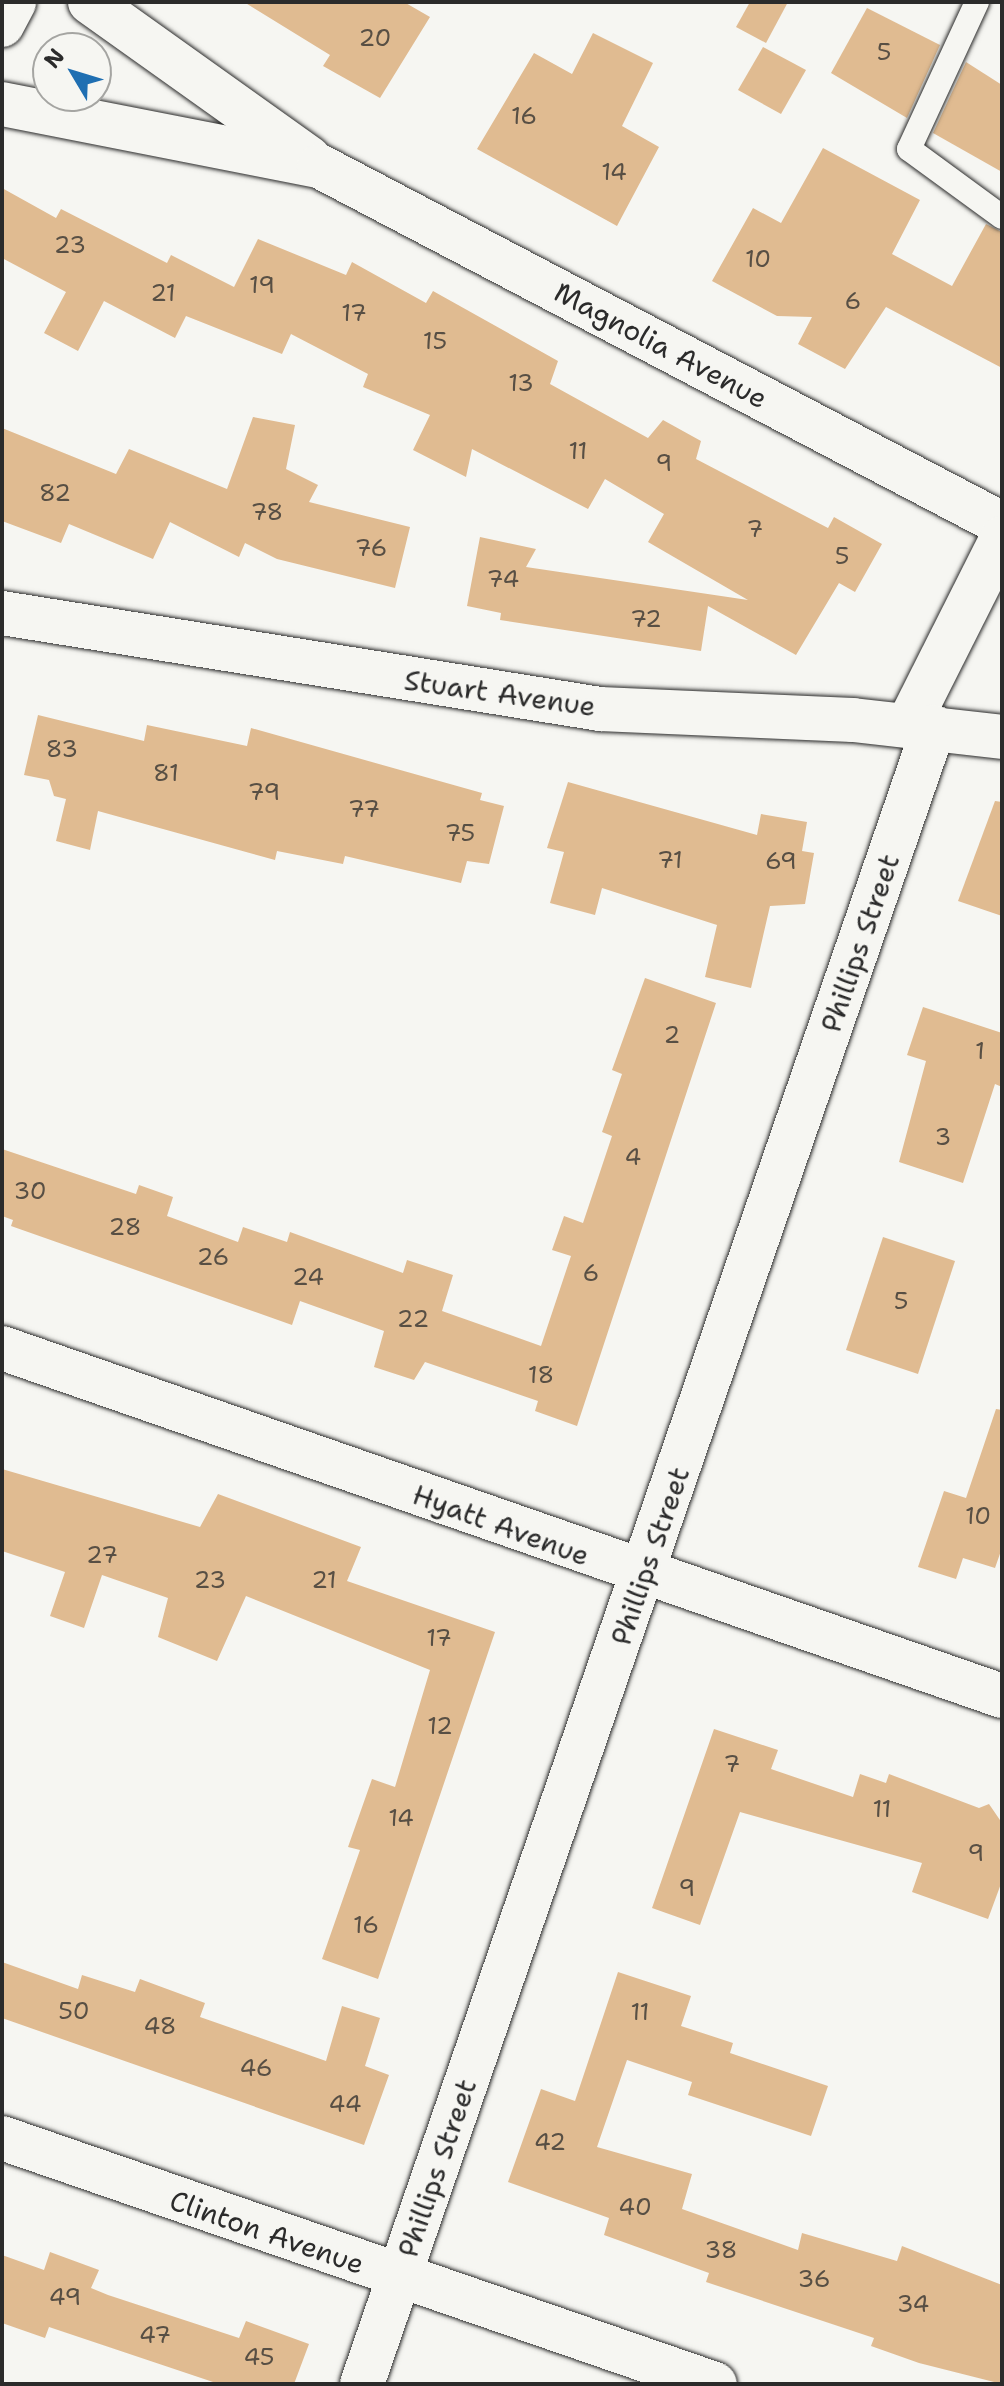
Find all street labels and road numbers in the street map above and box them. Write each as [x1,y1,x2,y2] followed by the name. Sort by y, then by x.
[549,275,773,415] street label: Magnolia Avenue
[402,663,598,723] street label: Stuart Avenue
[814,849,906,1037] street label: Phillips Street
[604,1462,696,1650] street label: Phillips Street
[408,1477,594,1573] street label: Hyatt Avenue
[391,2074,483,2262] street label: Phillips Street
[165,2183,369,2281] street label: Clinton Avenue

